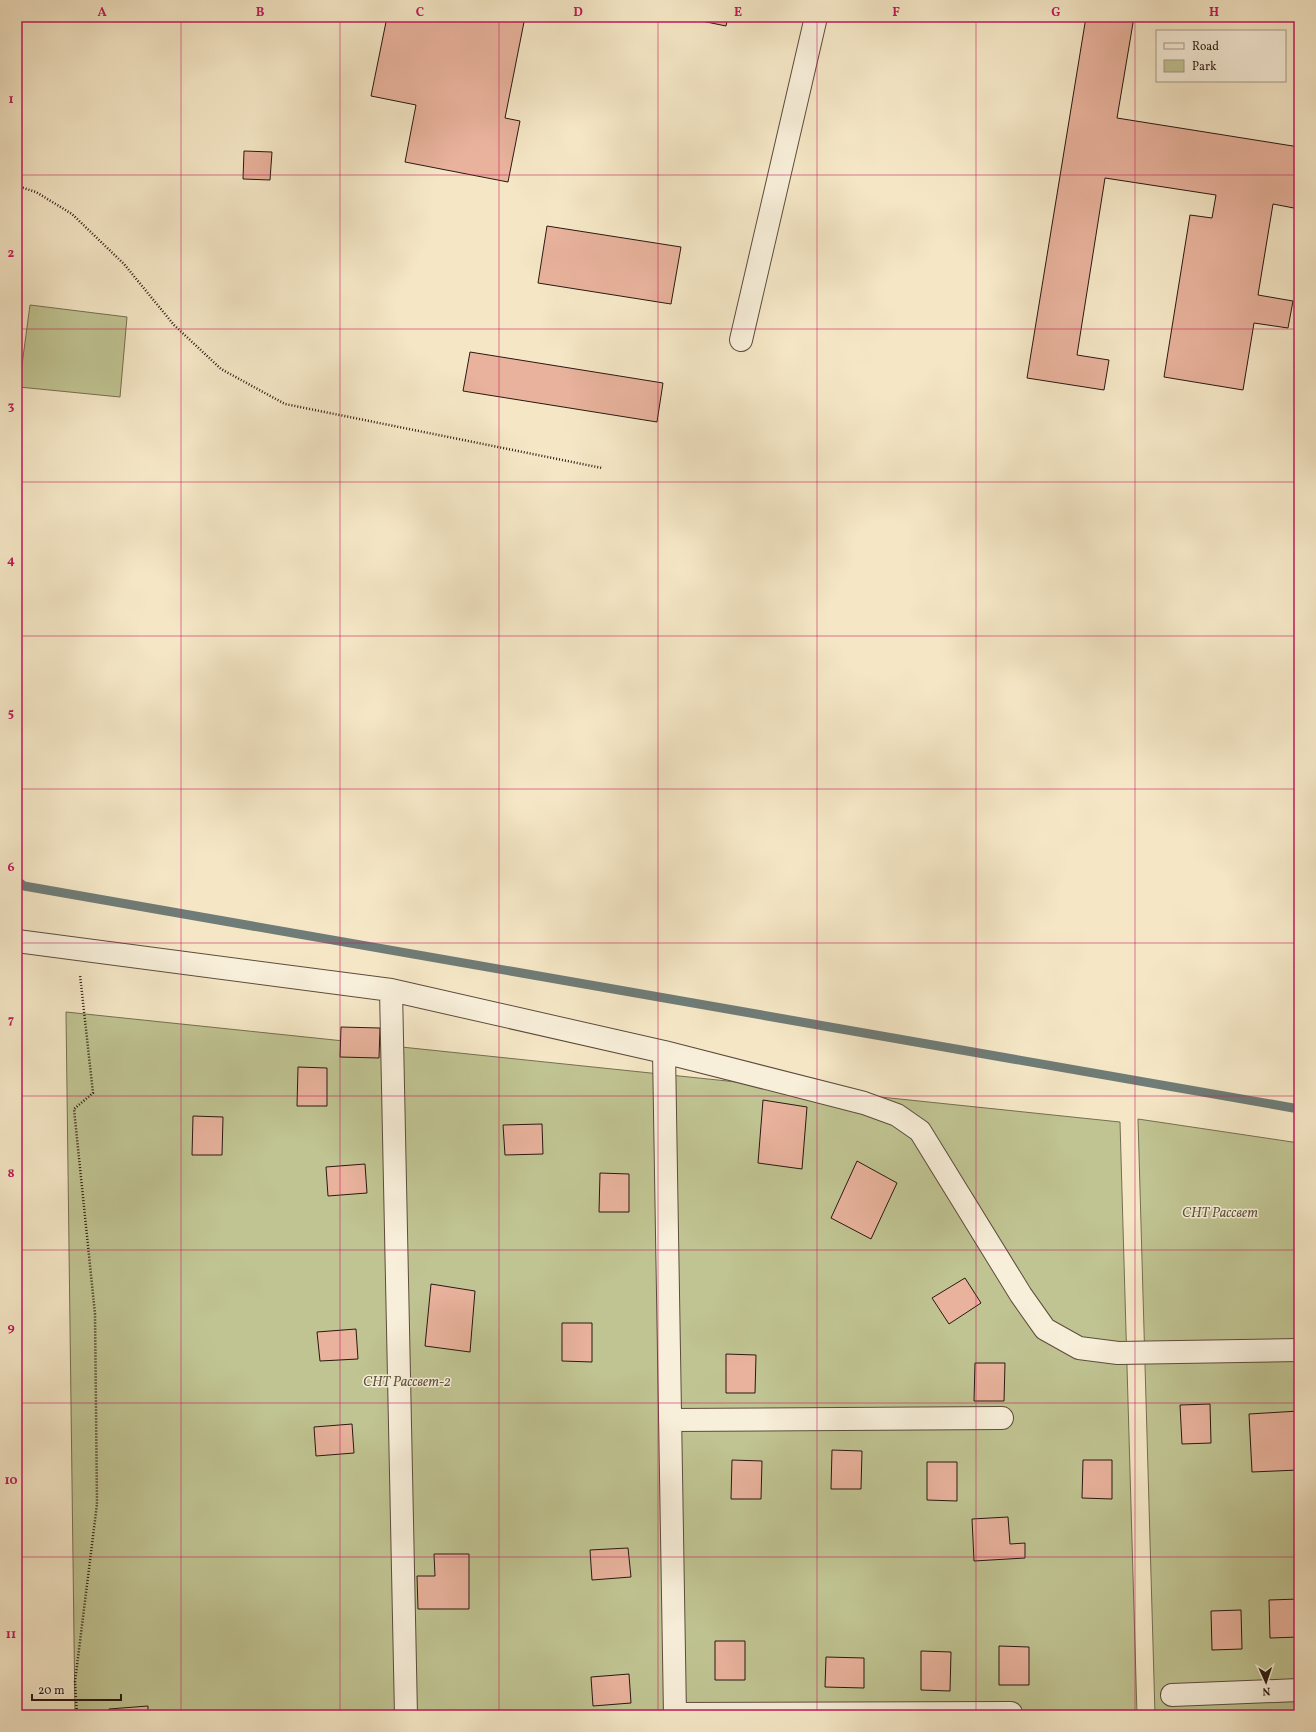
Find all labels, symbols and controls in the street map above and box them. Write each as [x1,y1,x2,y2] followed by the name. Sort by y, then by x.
[97,4,107,22] text: A
[256,4,265,22] text: B
[416,4,424,22] text: C
[573,4,583,22] text: D
[734,4,742,22] text: E
[892,4,900,22] text: F
[1051,4,1061,22] text: G
[1209,4,1219,22] text: H
[1156,30,1286,82] legend
[1192,39,1219,55] text: Road
[1192,59,1217,75] text: Park
[8,91,14,109] text: 1
[8,245,15,263] text: 2
[8,398,15,416] text: 3
[7,552,15,570] text: 4
[8,705,14,723] text: 5
[7,859,15,877] text: 6
[8,1012,14,1030] text: 7
[7,1165,15,1183] text: 8
[1182,1204,1258,1223] park label: СНТ Рассвет
[7,1319,15,1337] text: 9
[363,1373,451,1392] park label: СНТ Рассвет-2
[4,1472,18,1490] text: 10
[6,1626,16,1644] text: 11
[1246,1662,1286,1702] north arrow
[32,1676,121,1702] scale bar
[38,1683,65,1699] text: 20 m
[1262,1683,1271,1698] text: N

